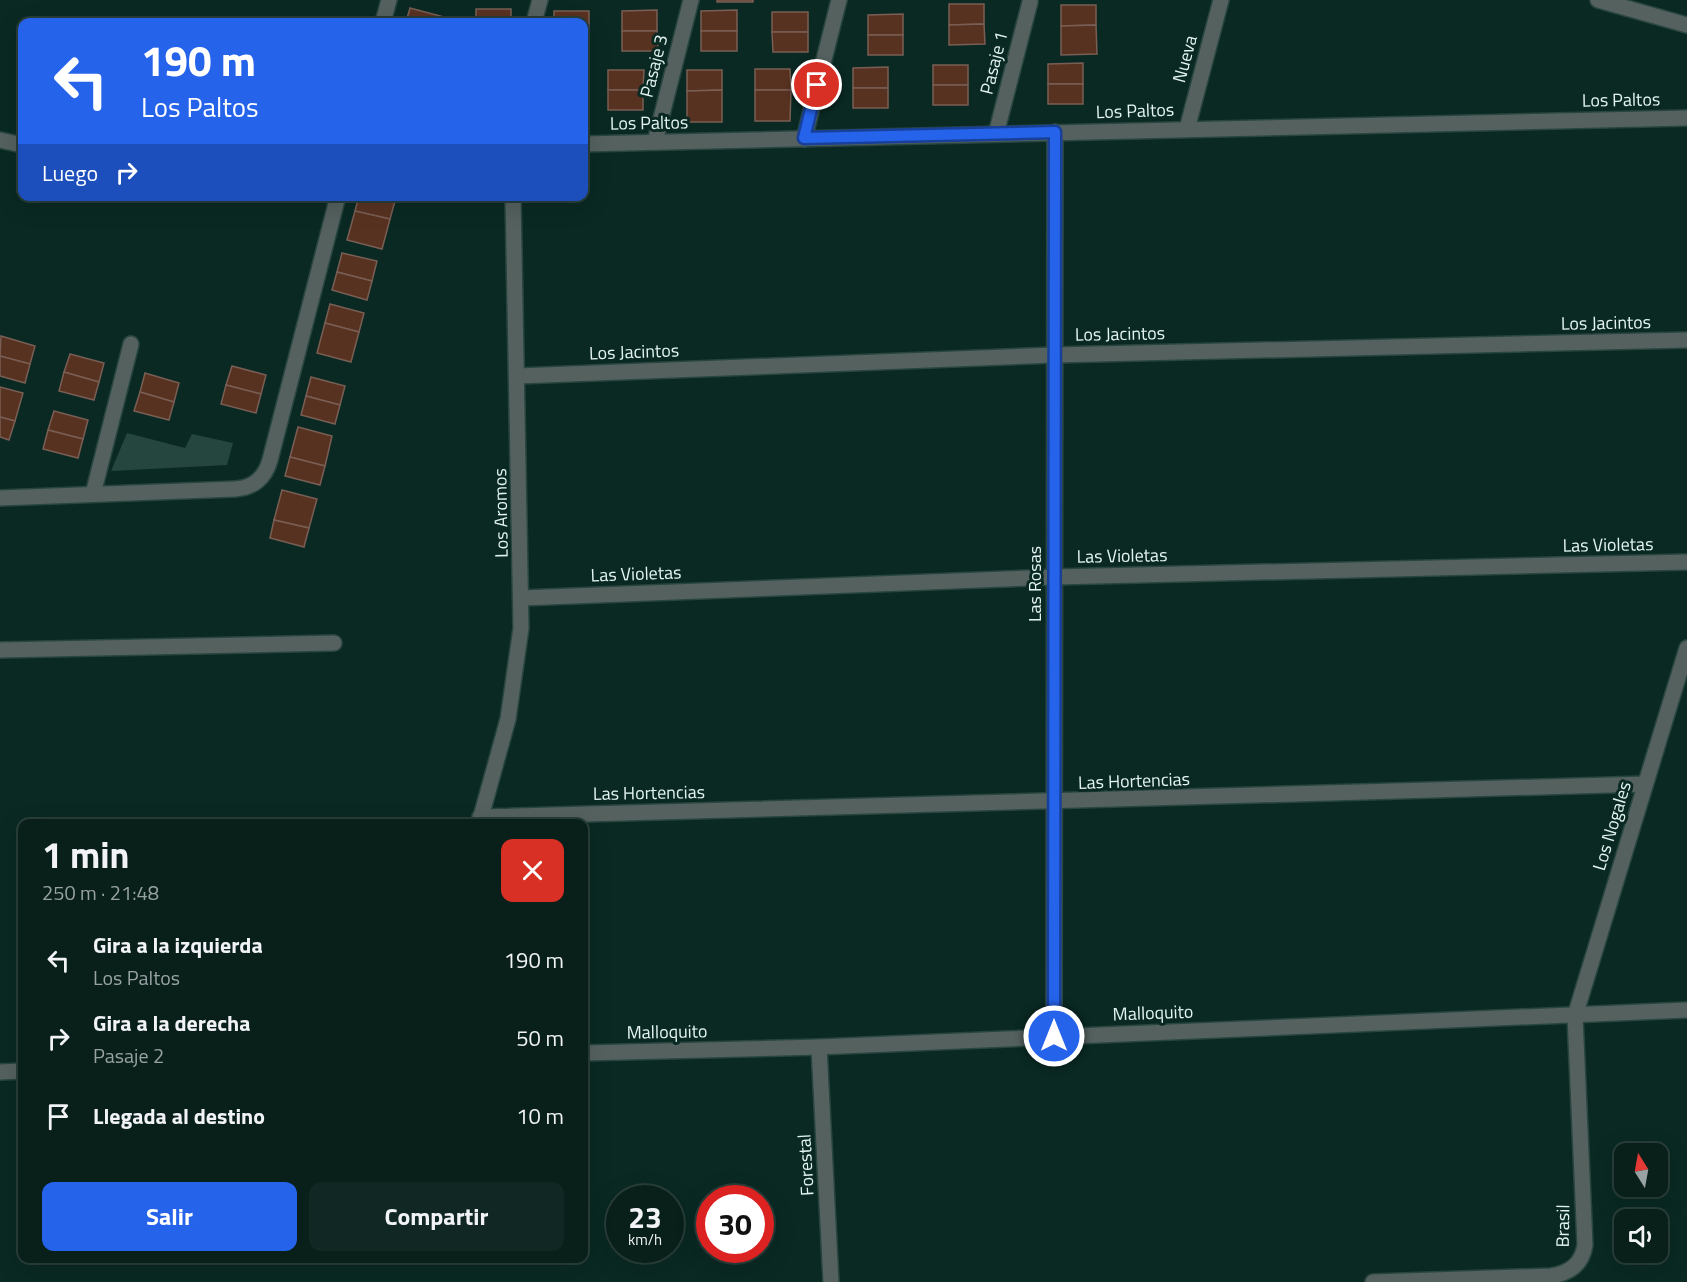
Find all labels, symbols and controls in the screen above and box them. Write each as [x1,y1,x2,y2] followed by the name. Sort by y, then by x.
[141,28,256,92] text: 190 m
[973,29,1014,97] street label: Pasaje 1
[633,32,674,100] street label: Pasaje 3
[1165,32,1204,86] street label: Nueva
[42,42,120,120] icon: left
[791,59,842,110] pin
[800,68,833,101] icon: arrive
[1582,85,1660,114] street label: Los Paltos
[141,86,258,127] text: Los Paltos
[1095,96,1175,125] street label: Los Paltos
[610,108,688,137] street label: Los Paltos
[42,156,98,190] text: Luego
[110,156,143,189] icon: right
[1561,308,1651,337] street label: Los Jacintos
[1075,319,1165,348] street label: Los Jacintos
[588,336,680,367] street label: Los Jacintos
[486,468,515,558] street label: Los Aromos
[1562,530,1654,559] street label: Las Violetas
[1076,541,1168,570] street label: Las Violetas
[1021,546,1048,622] street label: Las Rosas
[590,558,682,589] street label: Las Violetas
[1078,765,1190,796] street label: Las Hortencias
[593,778,705,807] street label: Las Hortencias
[1585,778,1638,874] street label: Los Nogales
[42,827,129,882] text: 1 min
[501,839,564,902] button: close
[42,877,159,908] text: 250 m · 21:48
[93,928,263,962] text: Gira a la izquierda
[504,943,564,977] text: 190 m
[42,944,75,977] icon: left
[93,962,180,993] text: Los Paltos
[1112,998,1194,1027] street label: Malloquito
[1022,1004,1086,1068] position arrow
[93,1006,250,1040] text: Gira a la derecha
[626,1017,708,1046] street label: Malloquito
[516,1021,564,1055] text: 50 m
[42,1022,75,1055] icon: right
[93,1040,164,1071] text: Pasaje 2
[93,1099,265,1133] text: Llegada al destino
[516,1099,564,1133] text: 10 m
[42,1100,75,1133] icon: arrive
[790,1134,821,1197] street label: Forestal
[1614,1143,1668,1197] north arrow
[1614,1143,1668,1263] map controls
[42,1182,297,1251] button: Salir
[309,1182,564,1251] button: Compartir
[696,1185,774,1263] speed limit sign: 30
[628,1194,662,1240] text: 23
[1549,1204,1576,1248] street label: Brasil
[1614,1209,1668,1263] button: sound
[628,1228,662,1251] text: km/h

